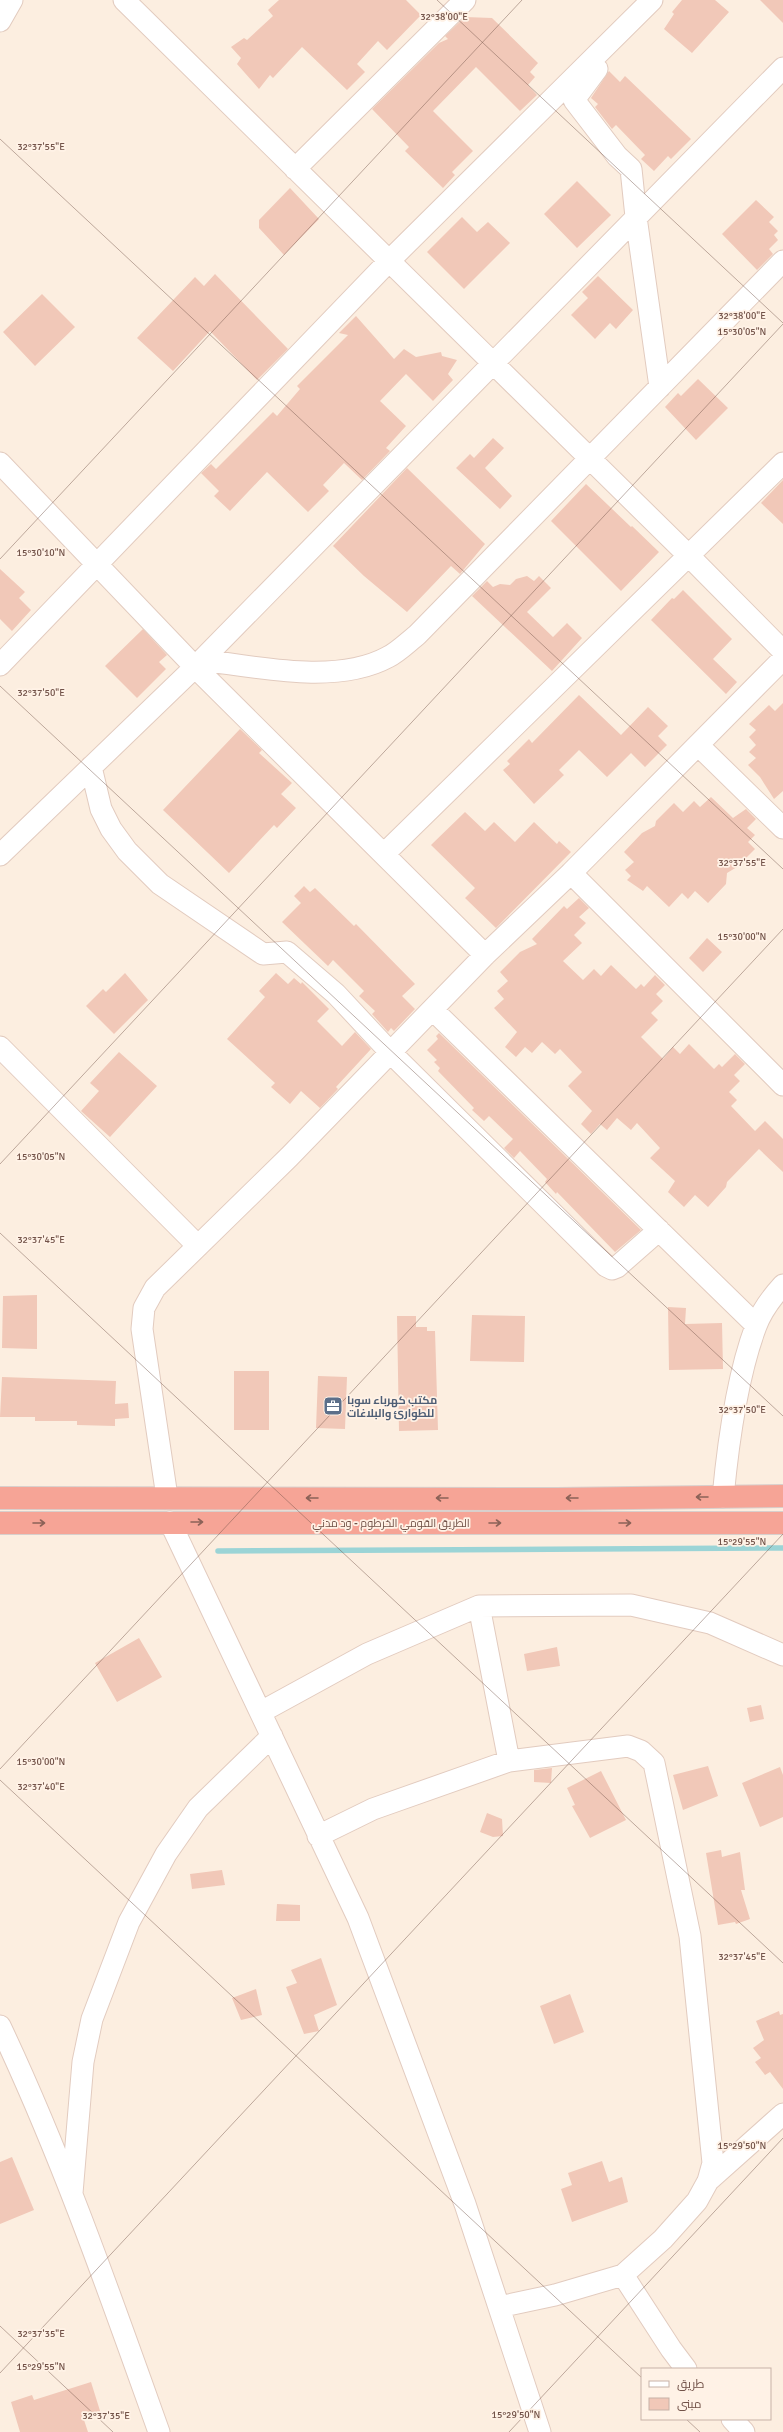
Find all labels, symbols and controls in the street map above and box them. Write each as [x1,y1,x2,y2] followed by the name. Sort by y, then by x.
[420,11,468,23] text: 32°38'00"E
[17,141,65,153] text: 32°37'55"E
[718,310,766,322] text: 32°38'00"E
[718,326,766,338] text: 15°30'05"N
[17,547,65,559] text: 15°30'10"N
[17,687,65,699] text: 32°37'50"E
[718,857,766,869] text: 32°37'55"E
[718,931,766,943] text: 15°30'00"N
[17,1151,65,1163] text: 15°30'05"N
[17,1234,65,1246] text: 32°37'45"E
[347,1394,437,1421] place label: مكتب كهرباء سوبا للطوارئ والبلاغات
[322,1395,344,1417] office icon: مكتب كهرباء سوبا للطوارئ والبلاغات
[718,1404,766,1416] text: 32°37'50"E
[306,1494,319,1502] one-way arrow
[436,1494,449,1502] one-way arrow
[566,1494,579,1502] one-way arrow
[696,1494,709,1501] one-way arrow
[312,1517,470,1532] street label: الطريق القومي الخرطوم - ود مدني
[190,1518,203,1526] one-way arrow
[32,1519,45,1527] one-way arrow
[488,1519,501,1527] one-way arrow
[618,1519,631,1527] one-way arrow
[718,1536,766,1548] text: 15°29'55"N
[17,1756,65,1768] text: 15°30'00"N
[17,1781,65,1793] text: 32°37'40"E
[718,1951,766,1963] text: 32°37'45"E
[718,2140,766,2152] text: 15°29'50"N
[17,2328,65,2340] text: 32°37'35"E
[17,2361,65,2373] text: 15°29'55"N
[641,2368,771,2420] legend
[677,2377,705,2392] text: طريق
[677,2397,702,2412] text: مبنى
[492,2409,540,2421] text: 15°29'50"N
[82,2410,130,2422] text: 32°37'35"E

